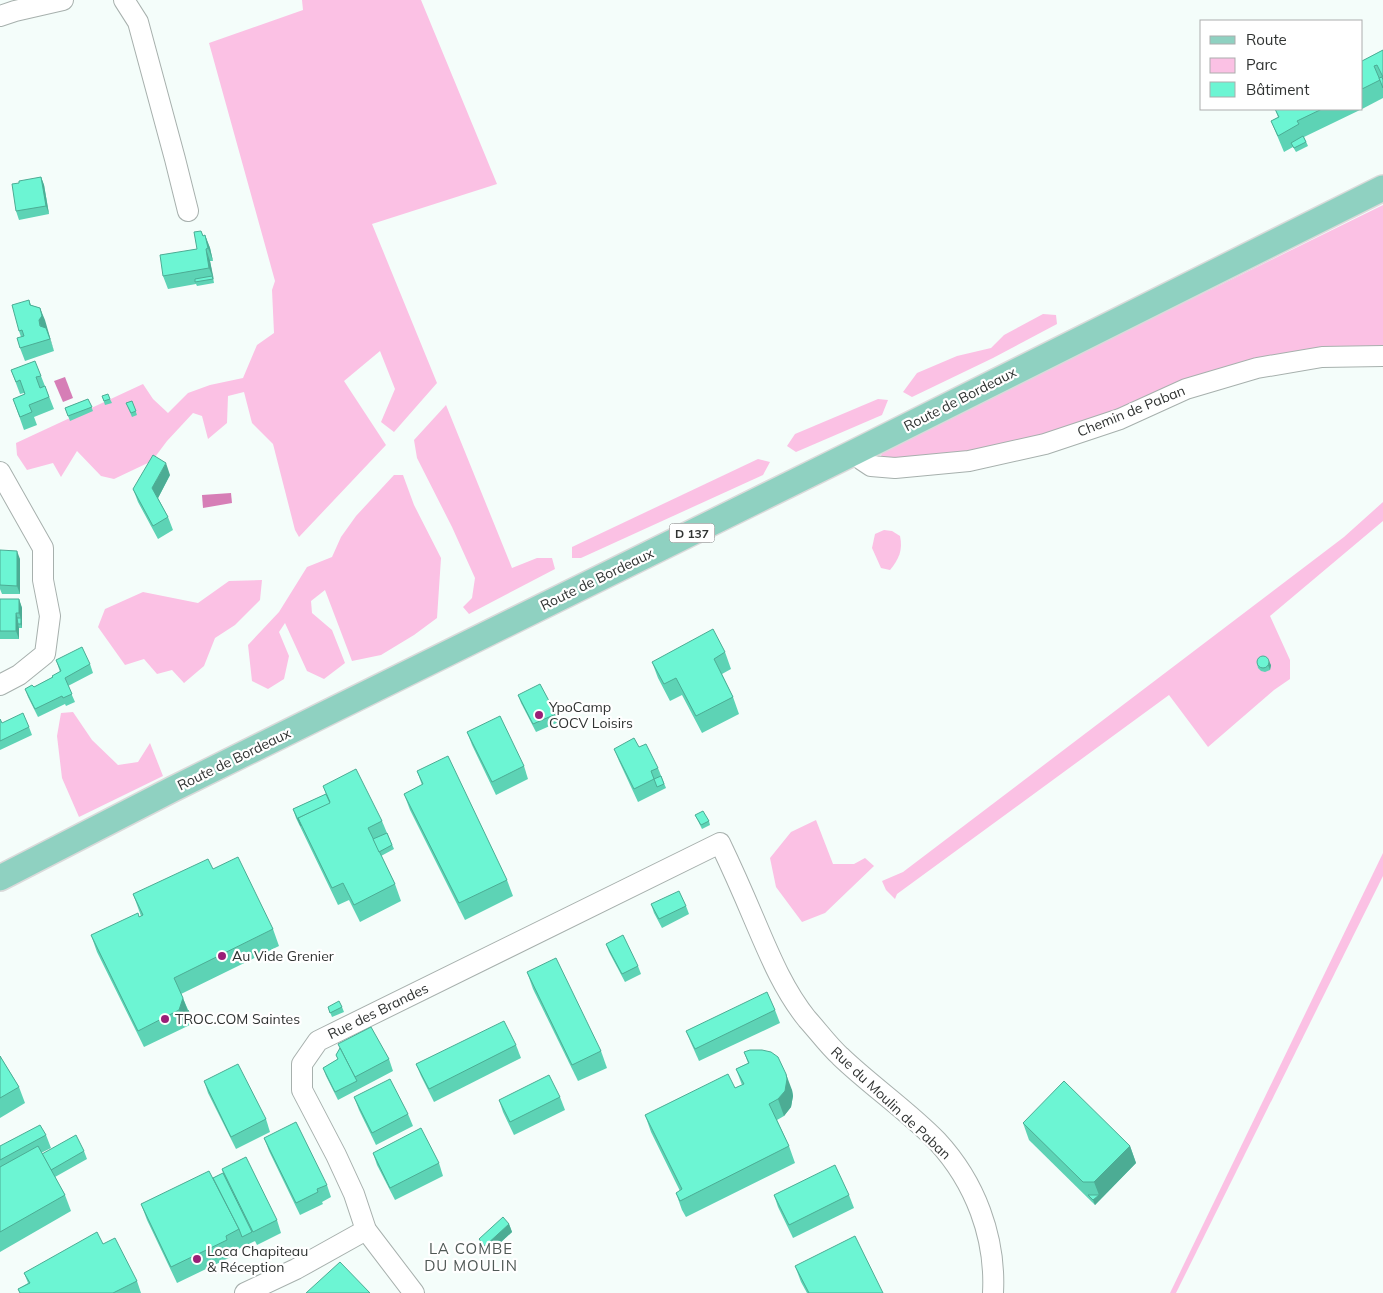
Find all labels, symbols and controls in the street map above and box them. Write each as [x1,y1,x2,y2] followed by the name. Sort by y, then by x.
[1200,20,1363,110] legend
[1246,30,1287,49] text: Route
[1246,55,1277,74] text: Parc
[1246,80,1309,99] text: Bâtiment
[901,363,1020,435] street label: Route de Bordeaux
[1074,381,1188,441] street label: Chemin de Paban
[670,524,714,542] road number: D 137
[537,544,657,614] street label: Route de Bordeaux
[548,698,633,732] place label: YpoCamp COCV Loisirs
[533,709,545,721] marker: YpoCamp COCV Loisirs
[174,724,294,794] street label: Route de Bordeaux
[232,947,335,965] place label: Au Vide Grenier
[216,950,228,962] marker: Au Vide Grenier
[325,979,431,1043] street label: Rue des Brandes
[175,1010,300,1028] place label: TROC.COM Saintes
[159,1013,171,1025] marker: TROC.COM Saintes
[827,1043,955,1163] street label: Rue du Moulin de Paban
[424,1239,518,1275] district label: LA COMBE DU MOULIN
[207,1242,308,1276] place label: Loca Chapiteau & Réception
[191,1253,203,1265] marker: Loca Chapiteau & Réception

